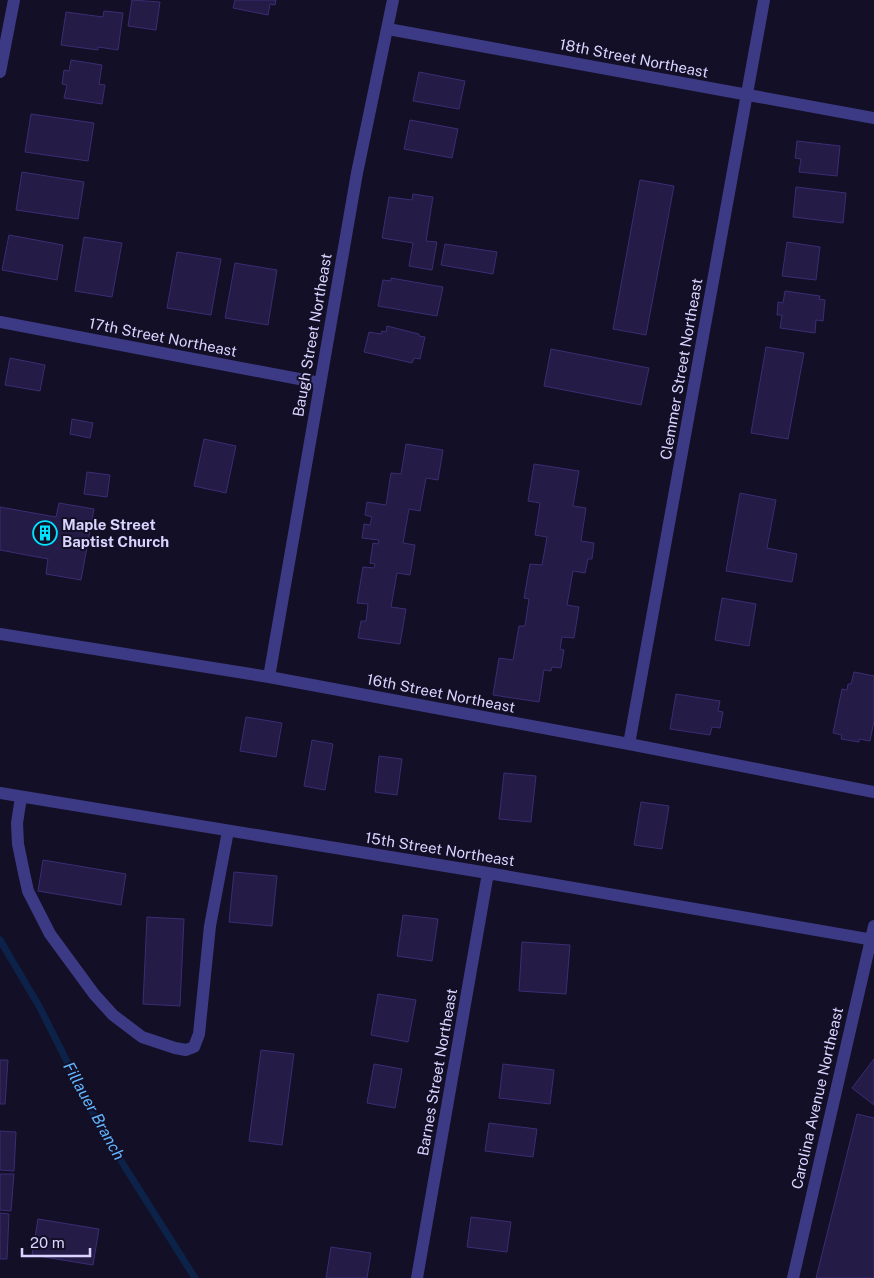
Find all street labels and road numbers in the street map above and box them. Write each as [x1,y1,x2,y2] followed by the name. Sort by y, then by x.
[558,35,710,81] street label: 18th Street Northeast
[289,252,335,418] street label: Baugh Street Northeast
[657,277,705,461] street label: Clemmer Street Northeast
[88,314,239,360] street label: 17th Street Northeast
[365,670,517,716] street label: 16th Street Northeast
[364,829,516,869] street label: 15th Street Northeast
[414,987,460,1157] street label: Barnes Street Northeast
[788,1005,846,1191] street label: Carolina Avenue Northeast

